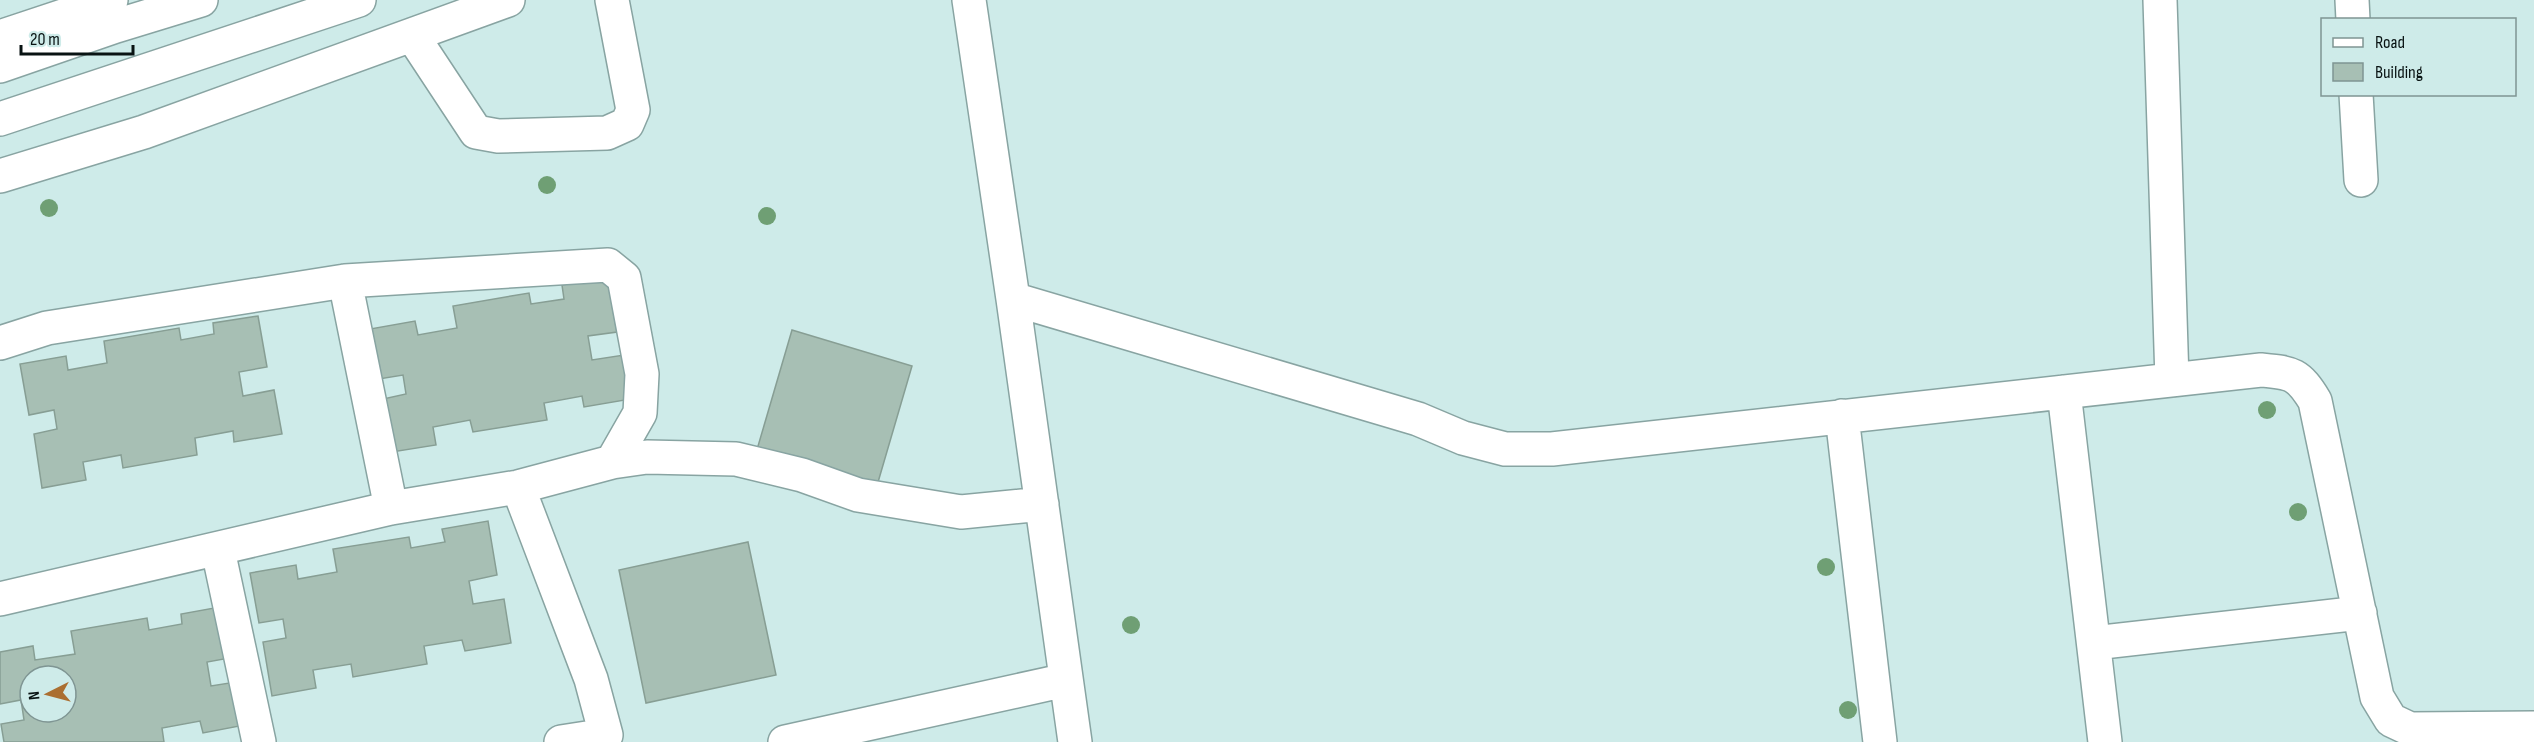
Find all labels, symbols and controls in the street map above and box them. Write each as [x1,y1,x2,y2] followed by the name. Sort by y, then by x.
[21,18,134,56] scale bar
[2321,18,2516,96] legend
[30,29,60,50] text: 20 m
[2375,32,2405,53] text: Road
[2375,62,2423,83] text: Building
[18,664,78,724] north arrow
[25,690,44,701] text: N

